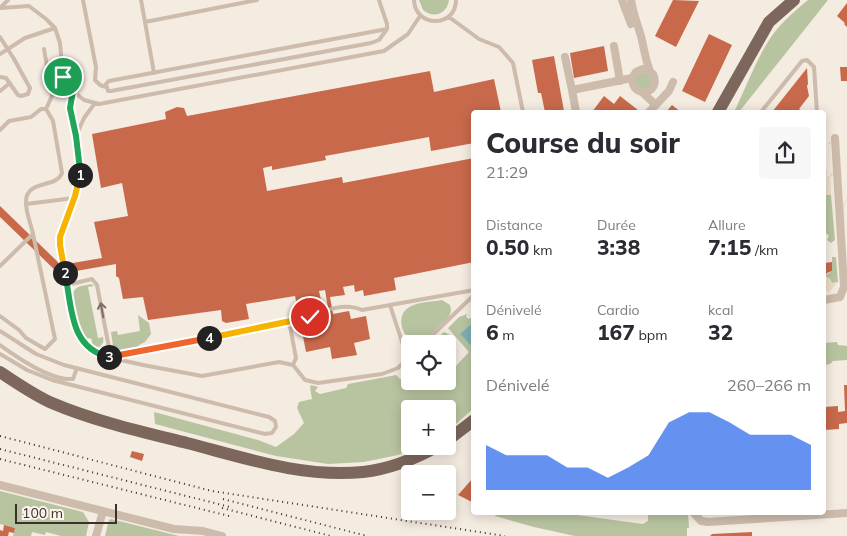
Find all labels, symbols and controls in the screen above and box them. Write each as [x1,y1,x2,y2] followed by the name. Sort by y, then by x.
[42,56,84,98] pin
[49,63,77,91] icon: arrive
[486,125,680,160] text: Course du soir
[759,127,811,179] button: share
[68,162,92,188] pin: 1
[486,162,528,182] text: 21:29
[76,166,85,184] text: 1
[486,216,543,234] text: Distance
[597,216,636,234] text: Durée
[708,216,746,234] text: Allure
[486,234,529,260] text: 0.50
[597,234,640,260] text: 3:38
[708,234,751,260] text: 7:15
[529,241,552,259] text: km
[751,241,778,259] text: /km
[52,260,78,286] pin: 2
[61,264,70,282] text: 2
[289,296,331,338] pin
[486,301,542,319] text: Dénivelé
[597,301,639,319] text: Cardio
[708,301,734,319] text: kcal
[96,302,106,318] one-way arrow
[296,303,324,331] icon: check
[486,319,499,345] text: 6
[597,319,635,345] text: 167
[708,319,733,345] text: 32
[196,326,222,350] pin: 4
[499,326,515,344] text: m
[635,326,668,344] text: bpm
[205,329,214,347] text: 4
[401,335,456,520] map controls
[401,335,456,390] button: locate
[96,344,122,370] pin: 3
[105,348,114,366] text: 3
[486,375,549,395] text: Dénivelé
[727,375,811,395] text: 260–266 m
[401,400,456,455] button: +
[401,465,456,520] button: −
[15,501,118,524] scale bar
[22,504,63,522] text: 100 m

